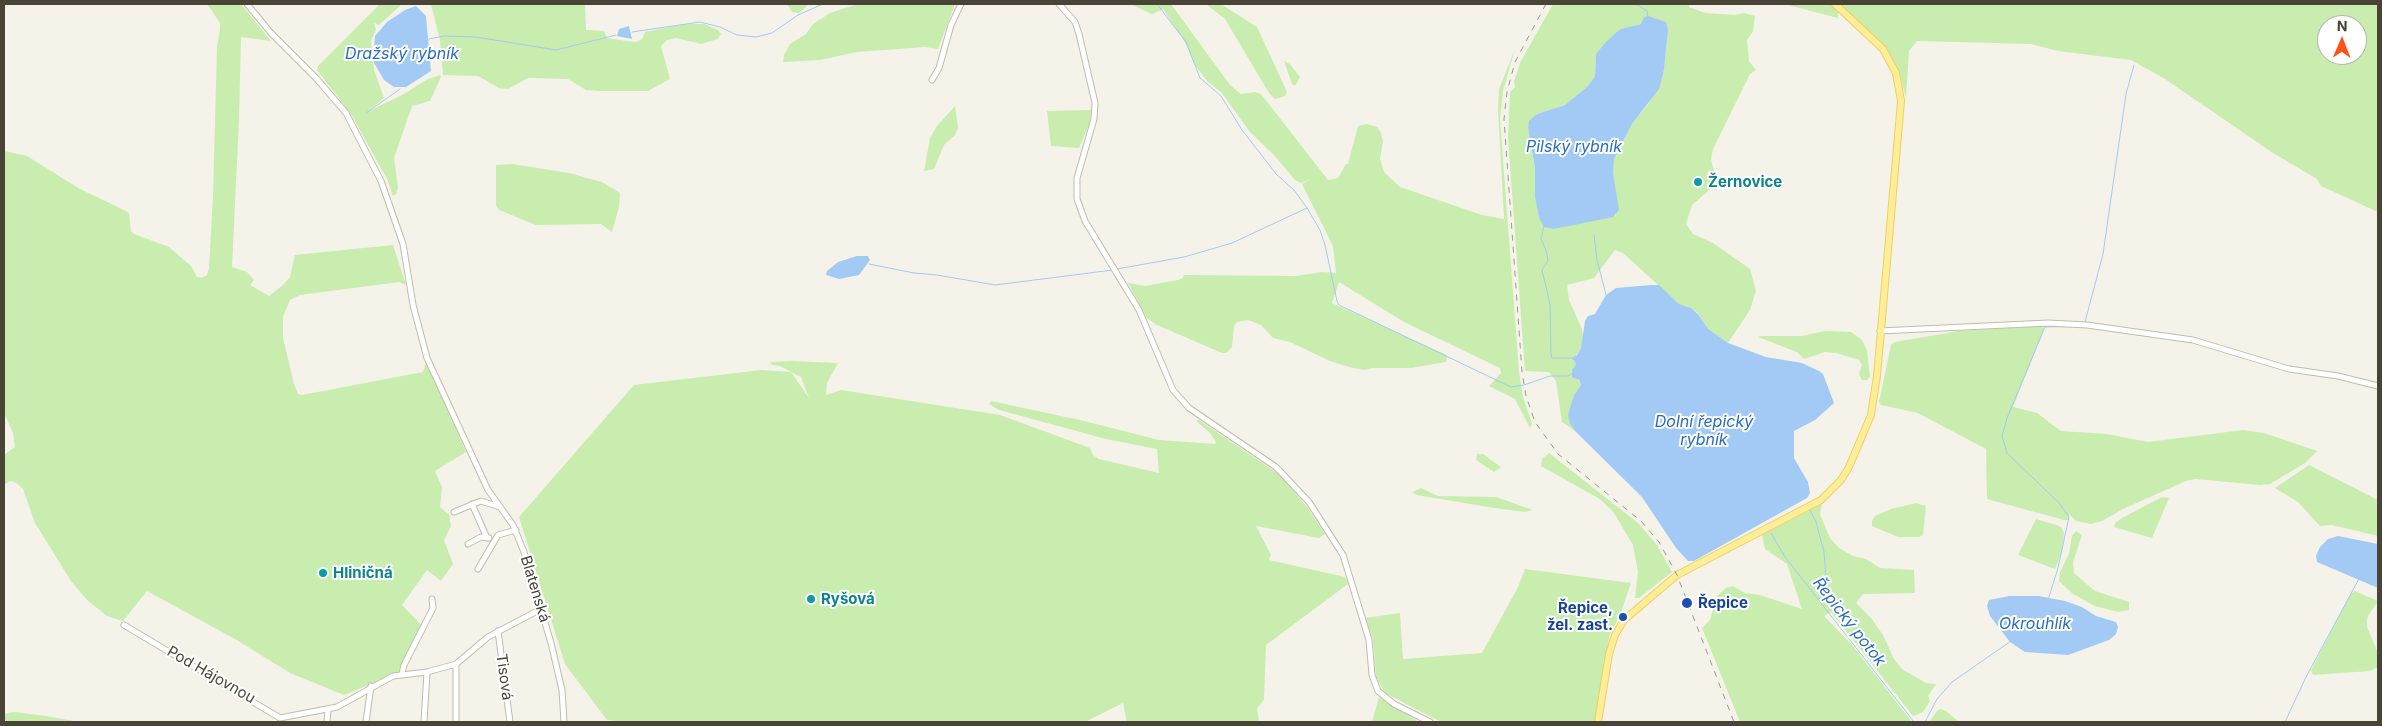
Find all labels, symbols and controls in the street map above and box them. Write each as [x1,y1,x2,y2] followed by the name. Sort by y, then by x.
[2317,15,2367,65] north arrow
[2337,17,2348,34] text: N
[345,44,459,64] water label: Dražský rybník
[1526,137,1622,157] water label: Pilský rybník
[1708,173,1782,191] place label: Žernovice
[1692,176,1704,188] marker: Žernovice
[1655,412,1753,450] water label: Dolní řepický rybník
[516,553,554,625] street label: Blatenská
[333,564,393,582] place label: Hliničná
[317,567,329,579] marker: Hliničná
[1808,574,1890,670] water label: Řepický potok
[821,590,875,608] place label: Ryšová
[805,593,817,605] marker: Ryšová
[1698,594,1748,612] place label: Řepice
[1680,596,1694,610] marker: Řepice
[1547,599,1613,634] place label: Řepice, žel. zast.
[1617,611,1629,623] marker: Řepice, žel. zast.
[1999,614,2071,634] water label: Okrouhlík
[164,642,258,708] street label: Pod Hájovnou
[492,653,516,701] street label: Tisová

